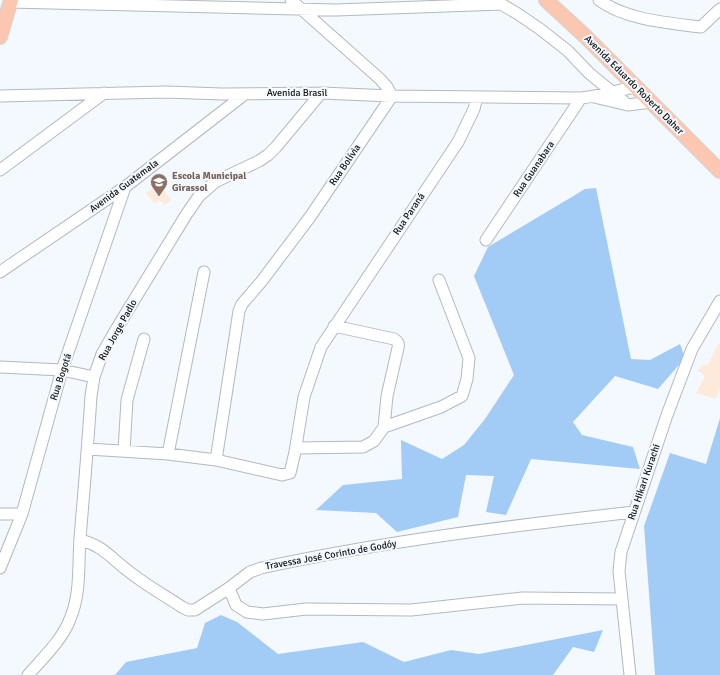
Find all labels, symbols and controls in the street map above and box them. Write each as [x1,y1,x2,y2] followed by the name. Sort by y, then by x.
[582,33,686,137] street label: Avenida Eduardo Roberto Daher
[267,87,327,99] street label: Avenida Brasil
[511,139,557,199] street label: Rua Guanabara
[327,142,363,188] street label: Rua Bolívia
[87,157,161,215] street label: Avenida Guatemala
[172,170,246,194] place label: Escola Municipal Girassol
[149,172,169,197] school or university icon: Escola Municipal Girassol
[391,191,427,237] street label: Rua Paraná
[96,297,140,363] street label: Rua Jorge Padlo
[48,352,74,402] street label: Rua Bogotá
[625,442,663,522] street label: Rua Hikari Kurachi
[265,538,398,572] street label: Travessa José Corinto de Godóy

